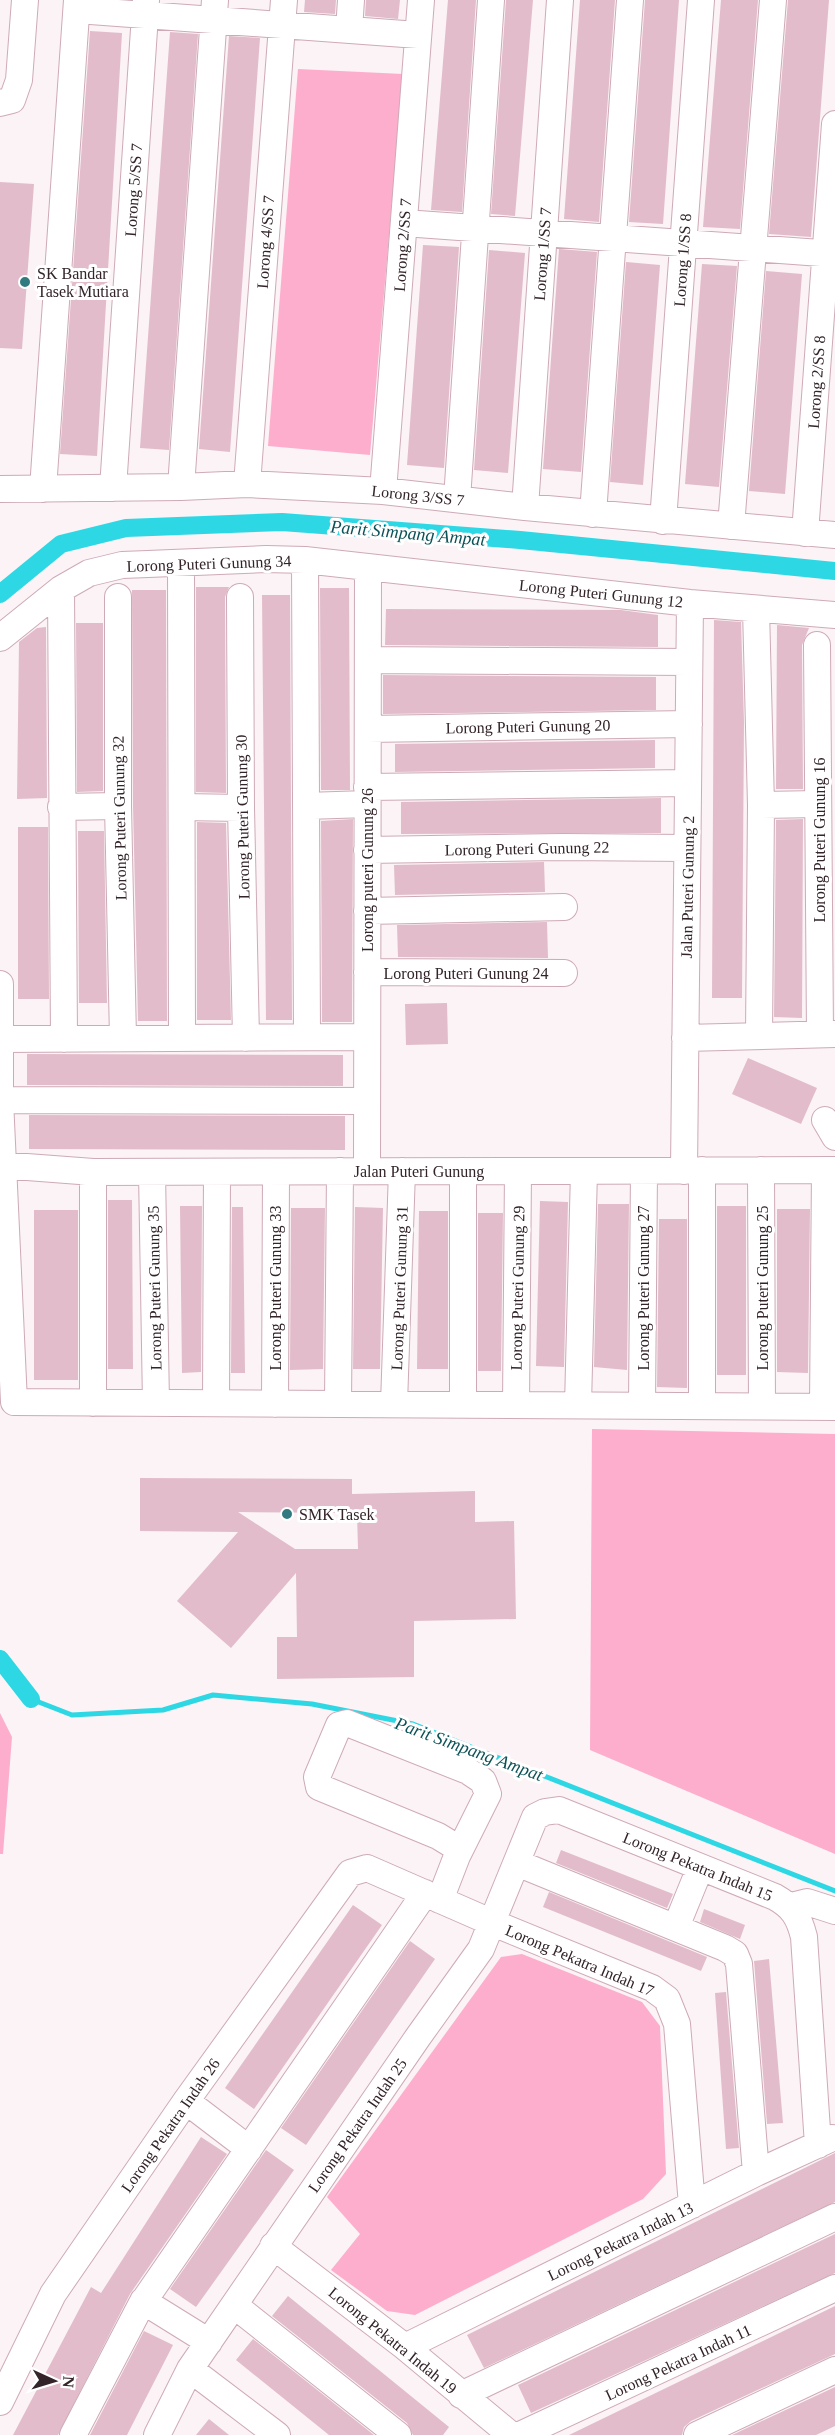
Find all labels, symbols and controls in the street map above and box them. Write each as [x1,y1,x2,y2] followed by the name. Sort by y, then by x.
[122,143,146,237] street label: Lorong 5/SS 7
[254,195,278,289] street label: Lorong 4/SS 7
[391,198,415,292] street label: Lorong 2/SS 7
[531,207,555,301] street label: Lorong 1/SS 7
[671,213,695,307] street label: Lorong 1/SS 8
[37,265,129,300] place label: SK Bandar Tasek Mutiara
[18,275,32,289] marker: SK Bandar Tasek Mutiara
[805,335,829,429] street label: Lorong 2/SS 8
[371,482,465,510] street label: Lorong 3/SS 7
[329,516,487,550] water label: Parit Simpang Ampat
[126,552,292,576] street label: Lorong Puteri Gunung 34
[518,576,684,612] street label: Lorong Puteri Gunung 12
[445,717,611,737] street label: Lorong Puteri Gunung 20
[233,734,253,900] street label: Lorong Puteri Gunung 30
[110,735,130,901] street label: Lorong Puteri Gunung 32
[811,758,829,922] street label: Lorong Puteri Gunung 16
[359,788,377,952] street label: Lorong puteri Gunung 26
[678,816,698,958] street label: Jalan Puteri Gunung 2
[444,839,610,859] street label: Lorong Puteri Gunung 22
[384,965,548,983] street label: Lorong Puteri Gunung 24
[354,1163,484,1181] street label: Jalan Puteri Gunung
[145,1205,165,1371] street label: Lorong Puteri Gunung 35
[388,1205,412,1371] street label: Lorong Puteri Gunung 31
[508,1205,528,1371] street label: Lorong Puteri Gunung 29
[267,1206,285,1370] street label: Lorong Puteri Gunung 33
[635,1206,653,1370] street label: Lorong Puteri Gunung 27
[754,1206,772,1370] street label: Lorong Puteri Gunung 25
[299,1506,374,1523] place label: SMK Tasek
[280,1507,294,1521] marker: SMK Tasek
[391,1713,547,1785] water label: Parit Simpang Ampat
[620,1829,775,1905] street label: Lorong Pekatra Indah 15
[503,1921,657,2000] street label: Lorong Pekatra Indah 17
[118,2055,224,2196] street label: Lorong Pekatra Indah 26
[305,2055,411,2196] street label: Lorong Pekatra Indah 25
[545,2199,696,2285] street label: Lorong Pekatra Indah 13
[325,2284,460,2398] street label: Lorong Pekatra Indah 19
[603,2321,754,2405] street label: Lorong Pekatra Indah 11
[24,2351,84,2411] north arrow
[60,2376,77,2389] text: N

